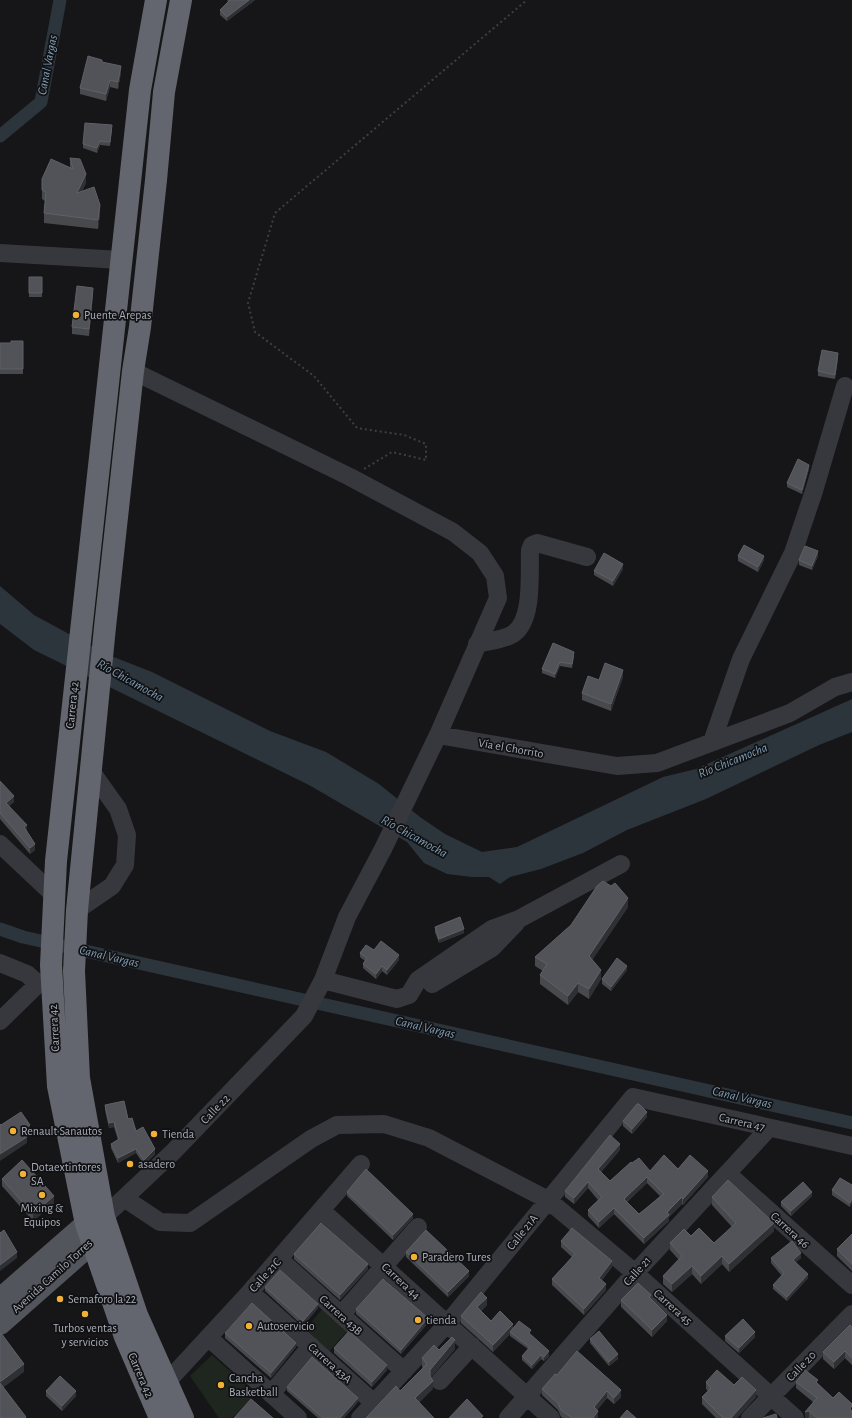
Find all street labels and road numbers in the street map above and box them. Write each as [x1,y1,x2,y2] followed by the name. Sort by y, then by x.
[64,680,81,729] street label: Carrera 42
[477,736,545,760] street label: Vía el Chorrito
[47,1003,61,1052] street label: Carrera 42
[198,1091,232,1126] street label: Calle 22
[718,1111,766,1133] street label: Carrera 47
[768,1210,812,1251] street label: Carrera 46
[504,1212,540,1252] street label: Calle 21A
[10,1237,94,1315] street label: Avenida Camilo Torres
[621,1254,653,1288] street label: Calle 21
[247,1256,283,1294] street label: Calle 21C
[379,1260,423,1302] street label: Carrera 44
[652,1287,694,1327] street label: Carrera 45
[317,1293,365,1337] street label: Carrera 43B
[306,1341,354,1386] street label: Carrera 43A
[784,1349,818,1383] street label: Calle 20
[126,1351,156,1400] street label: Carrera 42

